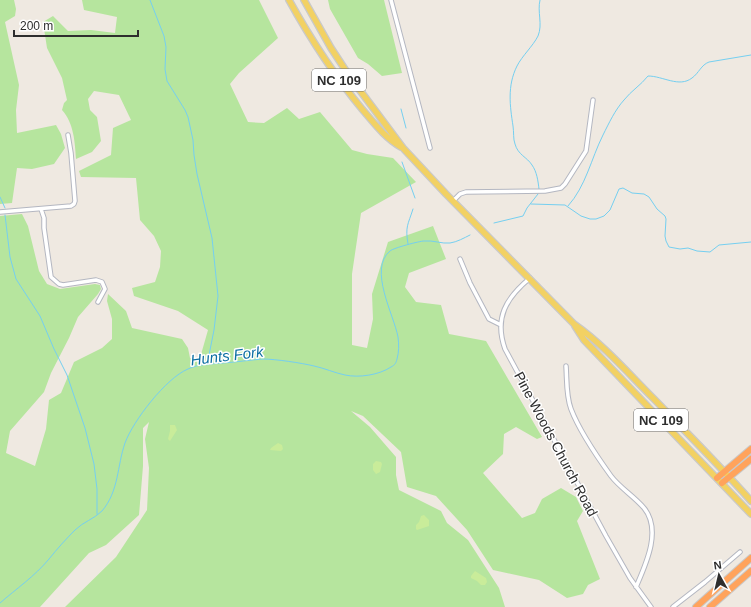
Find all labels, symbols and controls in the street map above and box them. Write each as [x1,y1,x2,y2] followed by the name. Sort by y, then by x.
[14,12,138,38] scale bar
[20,19,53,33] text: 200 m
[312,69,366,91] road number: NC 109
[189,342,266,368] water label: Hunts Fork
[511,369,601,519] street label: Pine Woods Church Road
[634,409,688,431] road number: NC 109
[699,555,739,595] north arrow
[713,559,722,572] text: N

